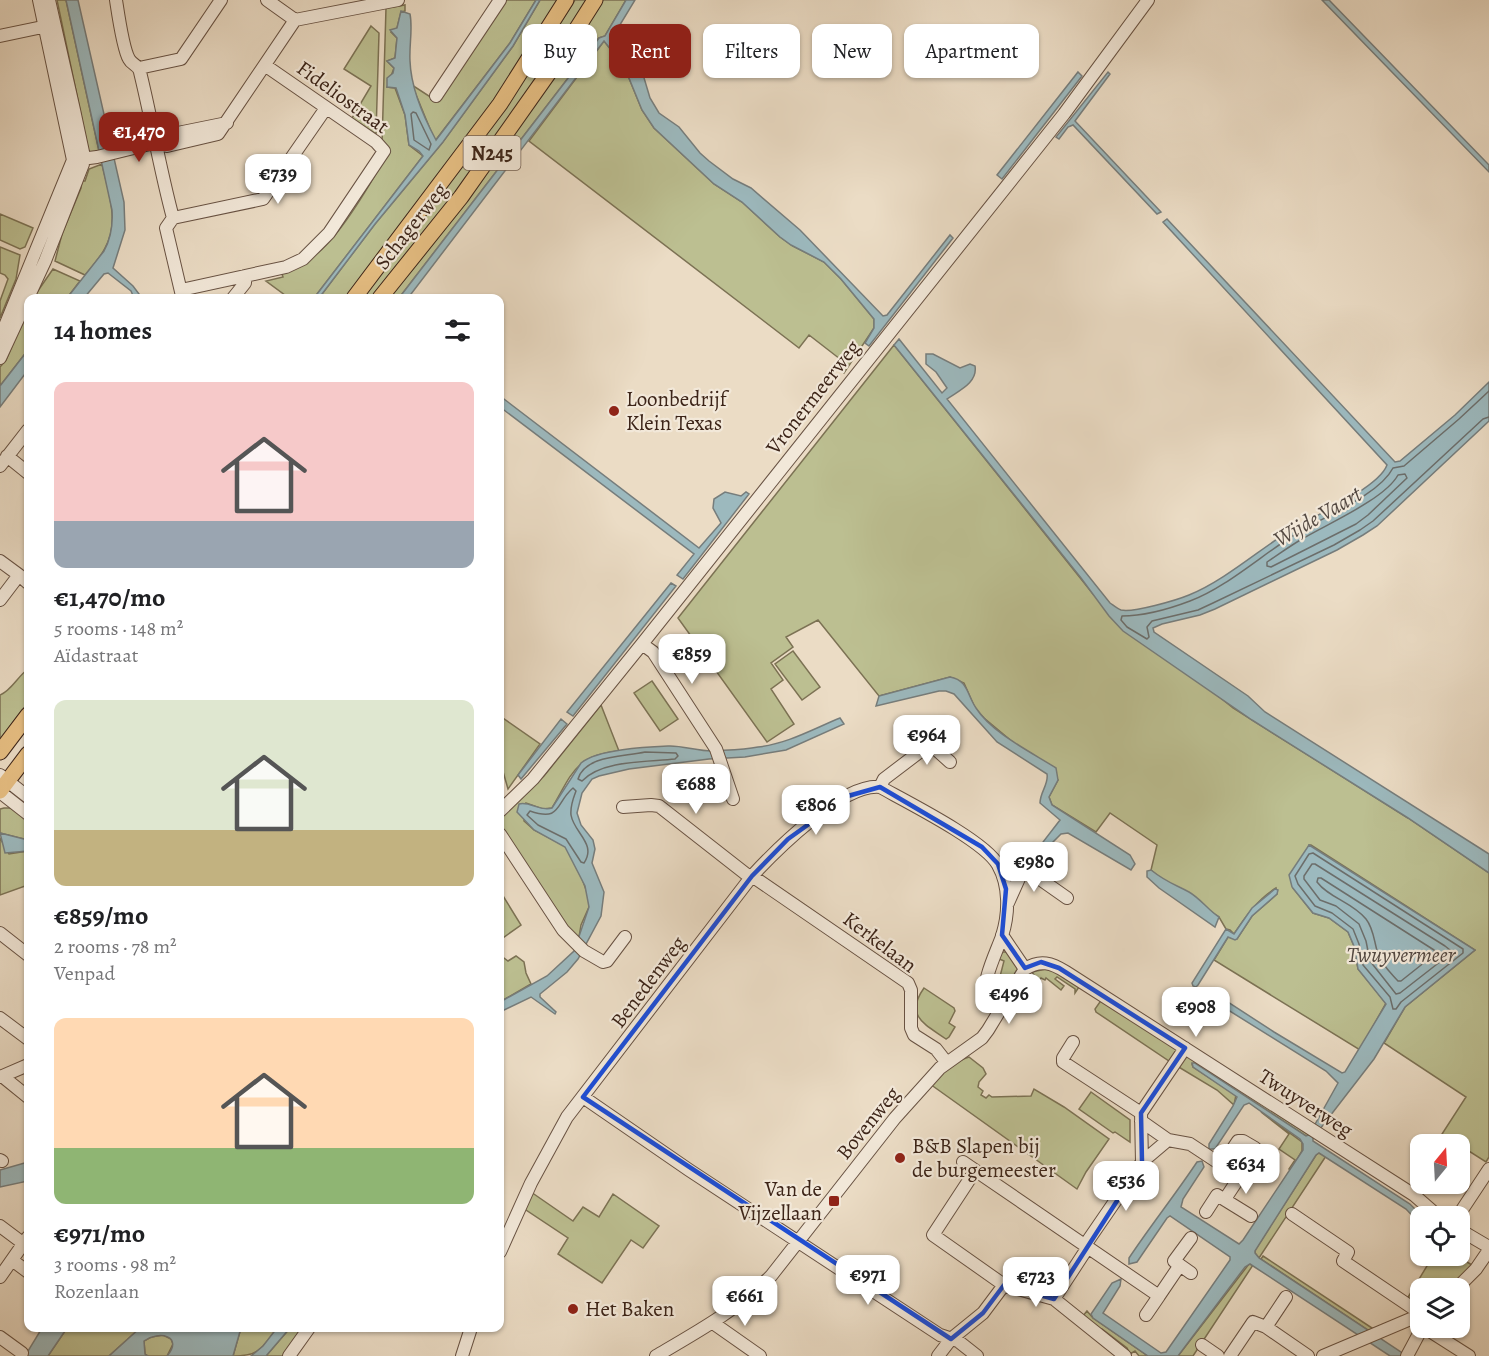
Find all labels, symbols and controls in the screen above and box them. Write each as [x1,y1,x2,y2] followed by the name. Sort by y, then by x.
[522,24,597,78] chip: Buy
[609,24,691,78] chip: Rent
[703,24,800,78] chip: Filters
[812,24,892,78] chip: New
[904,24,1039,78] chip: Apartment
[291,54,395,140] street label: Fideliostraat
[90,112,188,163] pin: €1,470
[113,118,165,145] text: €1,470
[464,136,520,170] road number: N245
[242,154,314,205] pin: €739
[259,160,297,187] text: €739
[368,176,454,275] street label: Schagerweg
[54,313,152,348] text: 14 homes
[441,314,474,347] icon: filters
[759,334,867,461] street label: Vronermeerweg
[626,385,730,437] place label: Loonbedrijf Klein Texas
[607,404,621,418] marker: Loonbedrijf Klein Texas
[210,421,318,529] icon: home
[1268,479,1368,554] water label: Wijde Vaart
[54,580,165,615] text: €1,470/mo
[54,615,183,642] text: 5 rooms · 148 m²
[656,634,728,685] pin: €859
[673,640,711,667] text: €859
[54,642,138,669] text: Aïdastraat
[891,715,963,766] pin: €964
[907,721,947,748] text: €964
[210,739,318,847] icon: home
[660,764,732,815] pin: €688
[676,770,716,797] text: €688
[780,785,852,836] pin: €806
[796,791,836,818] text: €806
[998,842,1070,893] pin: €980
[1014,848,1054,875] text: €980
[54,898,148,933] text: €859/mo
[837,905,923,979] street label: Kerkelaan
[604,930,692,1034] street label: Benedenweg
[54,933,177,960] text: 2 rooms · 78 m²
[1347,940,1457,970] water label: Twuyvermeer
[54,960,115,987] text: Venpad
[973,974,1045,1025] pin: €496
[989,980,1029,1007] text: €496
[1160,987,1232,1038] pin: €908
[1176,993,1216,1020] text: €908
[210,1057,318,1165] icon: home
[1254,1062,1359,1144] street label: Twuyverweg
[830,1080,906,1165] street label: Bovenweg
[912,1132,1056,1184] place label: B&B Slapen bij de burgemeester
[1410,1134,1470,1194] north arrow
[1410,1134,1470,1338] map controls
[1210,1144,1282,1195] pin: €634
[1227,1150,1265,1177] text: €634
[893,1151,907,1165] marker: B&B Slapen bij de burgemeester
[1090,1161,1162,1212] pin: €536
[1107,1167,1145,1194] text: €536
[737,1175,822,1227] place label: Van de Vijzellaan
[827,1194,841,1208] marker: Van de Vijzellaan
[1410,1206,1470,1266] button: locate
[54,1216,145,1251] text: €971/mo
[54,1251,176,1278] text: 3 rooms · 98 m²
[832,1255,904,1306] pin: €971
[1000,1257,1072,1308] pin: €723
[850,1261,886,1288] text: €971
[1017,1263,1055,1290] text: €723
[709,1276,781,1327] pin: €661
[54,1278,139,1305] text: Rozenlaan
[1410,1278,1470,1338] button: layers
[726,1282,764,1309] text: €661
[585,1295,674,1323] place label: Het Baken
[566,1302,580,1316] marker: Het Baken

